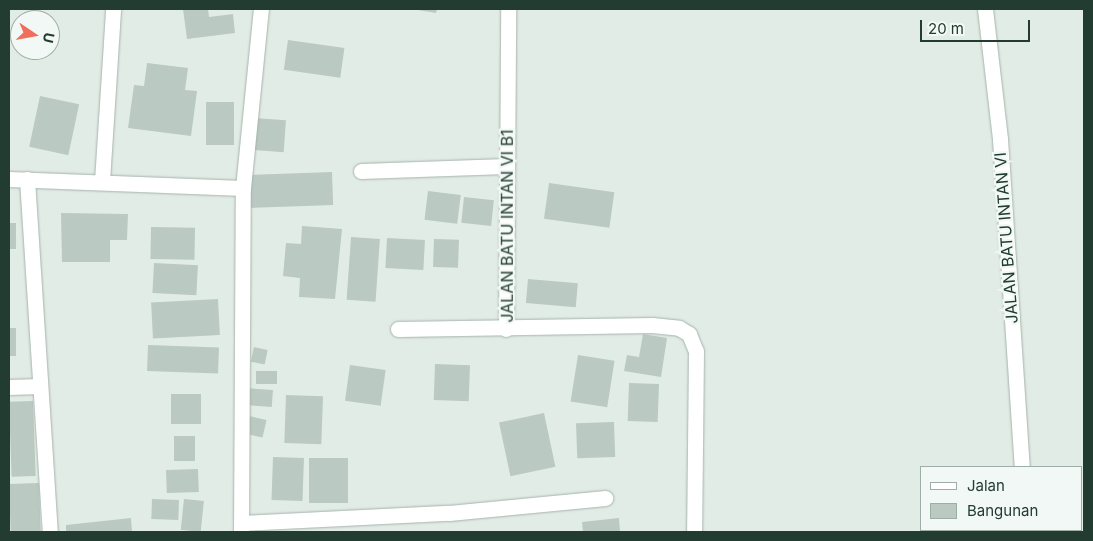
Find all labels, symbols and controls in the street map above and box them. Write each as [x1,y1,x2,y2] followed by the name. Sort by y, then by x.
[10,10,60,60] north arrow
[923,10,1033,42] scale bar
[928,19,964,38] text: 20 m
[40,31,59,45] text: U
[497,129,517,323] street label: JALAN BATU INTAN VI B1
[990,152,1022,324] street label: JALAN BATU INTAN VI
[920,466,1083,531] legend
[967,476,1005,495] text: Jalan
[967,501,1038,520] text: Bangunan

